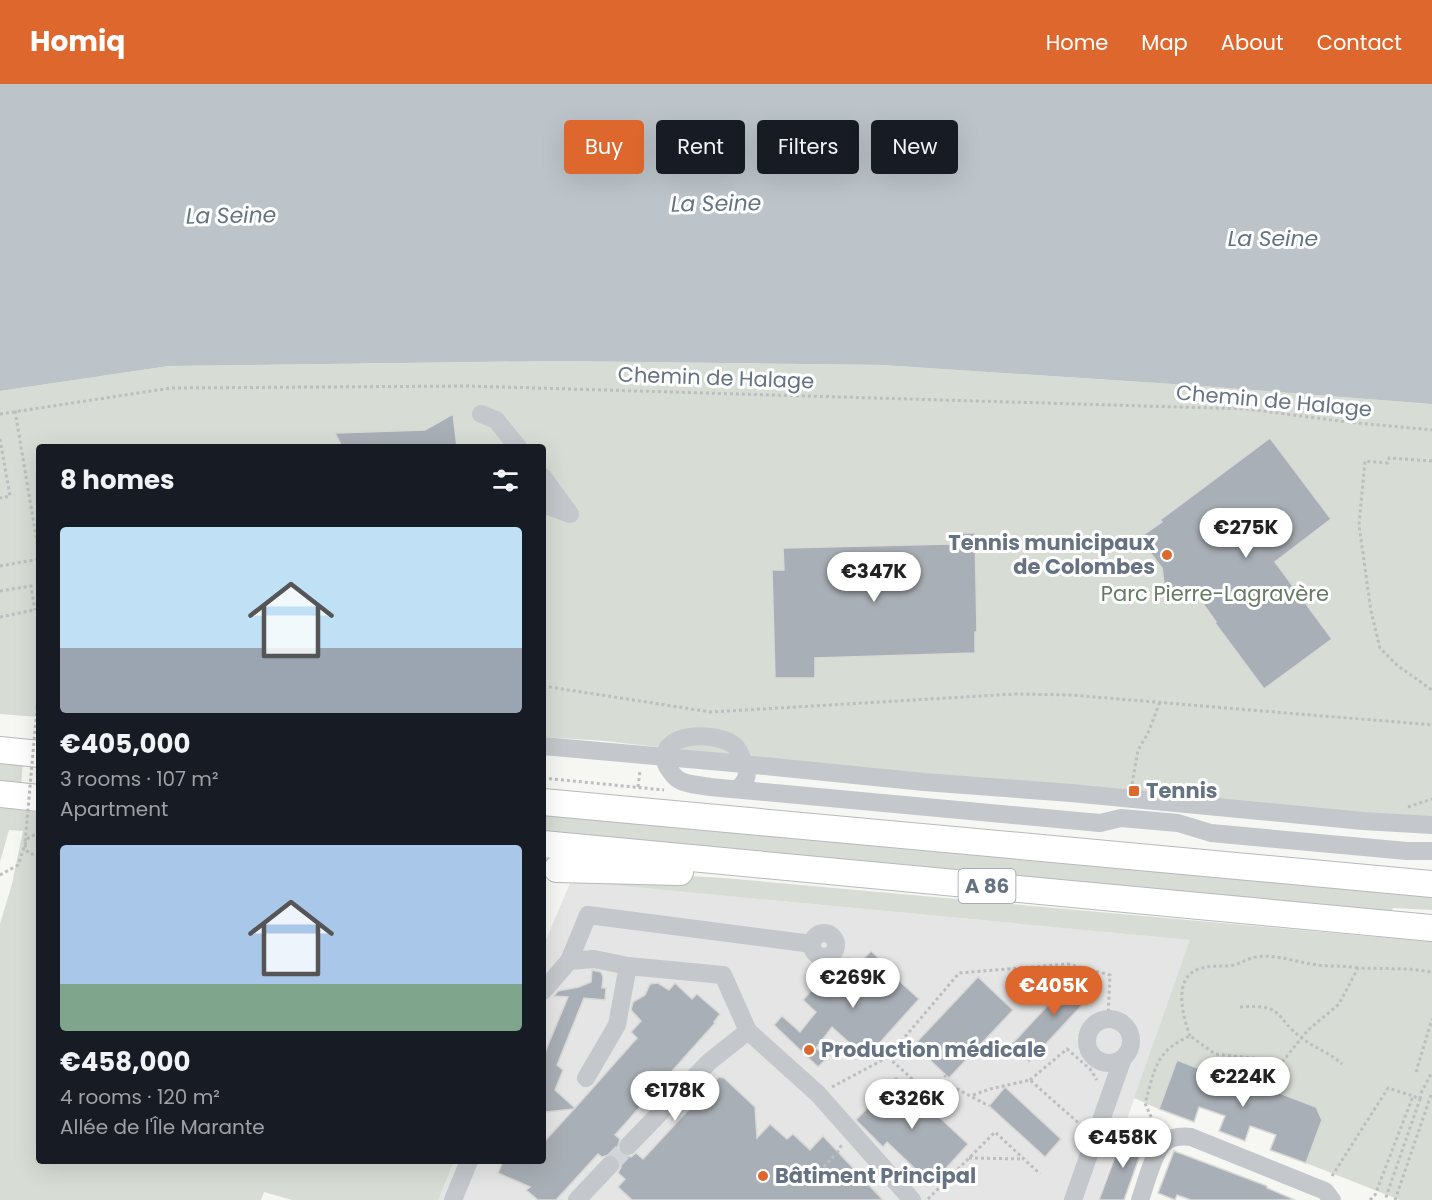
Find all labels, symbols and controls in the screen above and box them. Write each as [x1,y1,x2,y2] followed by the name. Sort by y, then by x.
[30,22,125,61] text: Homiq
[1046,28,1108,57] text: Home
[1141,28,1188,57] text: Map
[1221,28,1284,57] text: About
[1317,28,1402,57] text: Contact
[564,120,644,174] chip: Buy
[656,120,745,174] chip: Rent
[757,120,859,174] chip: Filters
[871,120,958,174] chip: New
[670,187,762,220] water label: La Seine
[185,199,277,232] water label: La Seine
[1228,223,1318,254] water label: La Seine
[617,360,815,395] street label: Chemin de Halage
[1175,377,1373,424] street label: Chemin de Halage
[60,462,175,498] text: 8 homes
[489,464,522,497] icon: filters
[1204,508,1288,559] pin: €275K
[1214,513,1278,541] text: €275K
[948,528,1156,581] place label: Tennis municipaux de Colombes
[1160,548,1174,562] marker: Tennis municipaux de Colombes
[832,552,916,603] pin: €347K
[841,557,907,585] text: €347K
[237,566,345,674] icon: home
[1101,579,1329,608] park label: Parc Pierre-Lagravère
[60,726,190,762] text: €405,000
[60,765,219,793] text: 3 rooms · 107 m²
[1146,776,1218,805] place label: Tennis
[1127,784,1141,798] marker: Tennis
[60,795,168,823] text: Apartment
[958,869,1016,903] road number: A 86
[237,884,345,992] icon: home
[811,958,895,1009] pin: €269K
[820,963,886,991] text: €269K
[1012,966,1096,1017] pin: €405K
[1019,971,1089,999] text: €405K
[821,1035,1046,1064] place label: Production médicale
[802,1043,816,1057] marker: Production médicale
[60,1044,190,1080] text: €458,000
[1201,1057,1285,1108] pin: €224K
[1210,1062,1276,1090] text: €224K
[633,1071,717,1122] pin: €178K
[644,1076,706,1104] text: €178K
[870,1079,954,1130] pin: €326K
[60,1083,220,1111] text: 4 rooms · 120 m²
[879,1084,945,1112] text: €326K
[60,1113,265,1141] text: Allée de l'Île Marante
[1081,1118,1165,1169] pin: €458K
[1088,1123,1158,1151] text: €458K
[775,1161,976,1190] place label: Bâtiment Principal
[756,1169,770,1183] marker: Bâtiment Principal

